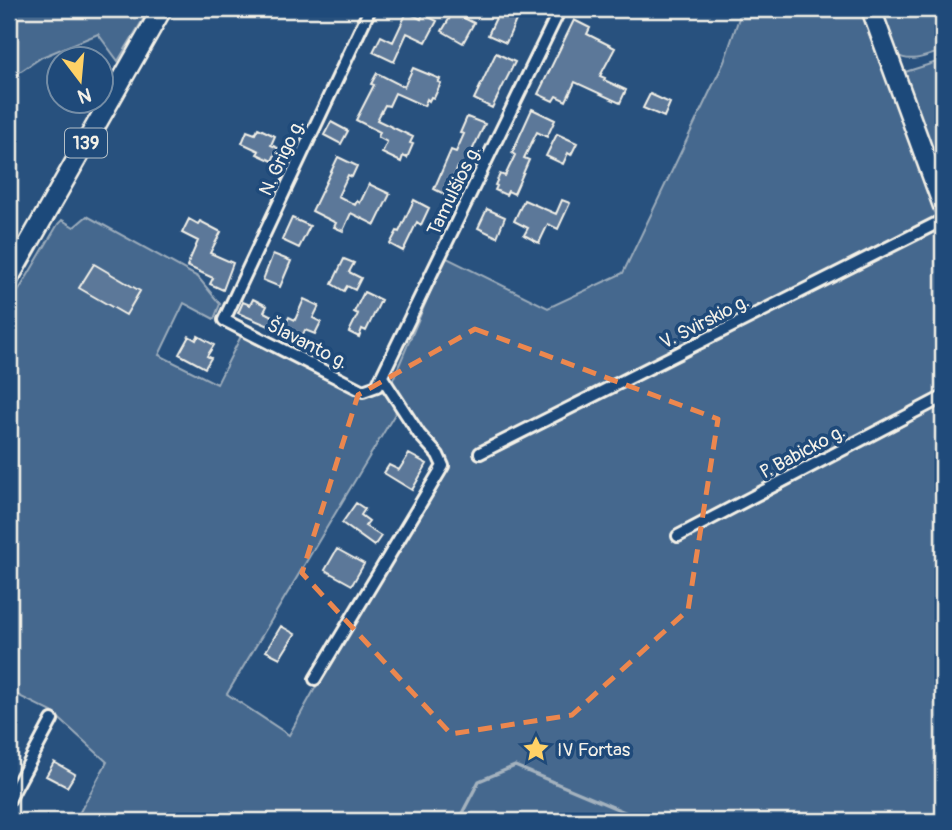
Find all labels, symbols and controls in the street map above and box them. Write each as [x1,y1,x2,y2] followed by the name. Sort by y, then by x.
[46,46,116,116] north arrow
[75,82,94,109] text: N
[254,115,310,199] street label: N. Grigo g.
[65,128,107,158] road number: 139
[422,141,486,240] street label: Tamulšios g.
[656,289,753,355] street label: V. Svirskio g.
[263,313,352,374] street label: Šlavanto g.
[756,419,849,484] street label: P. Babicko g.
[521,734,551,764] place icon: IV Fortas
[557,738,631,762] place label: IV Fortas

